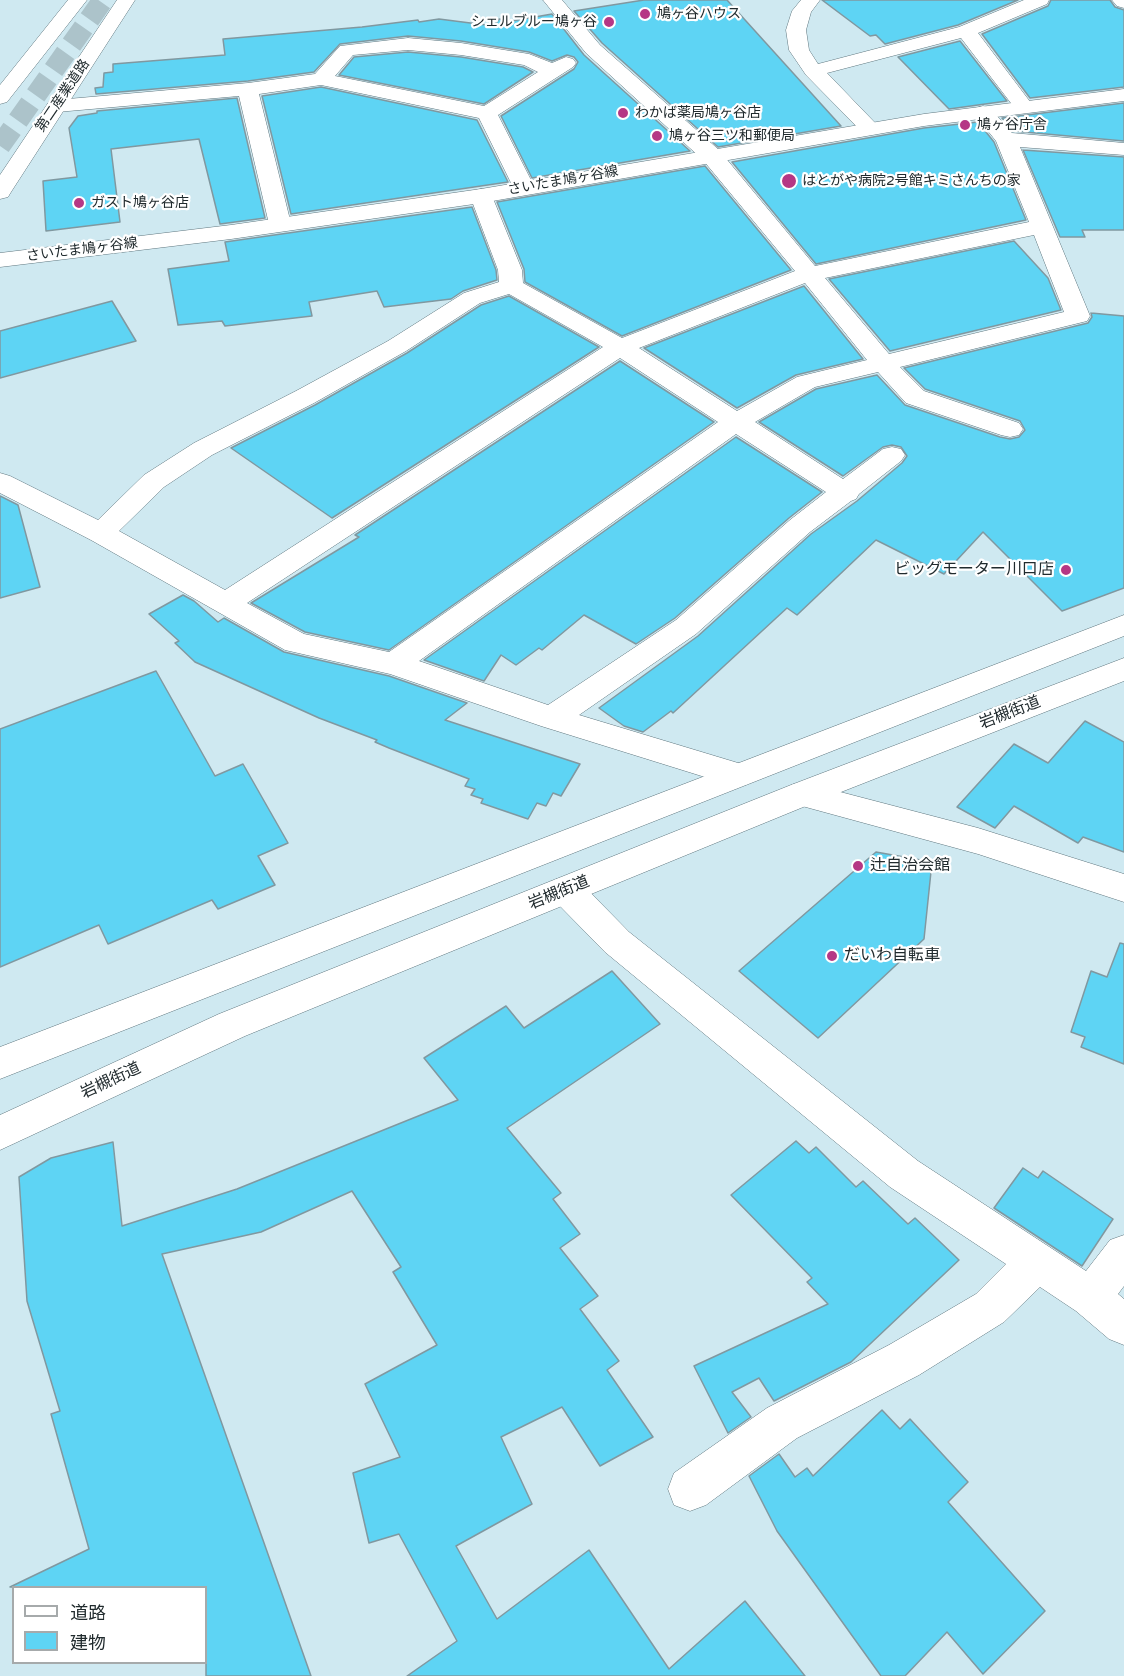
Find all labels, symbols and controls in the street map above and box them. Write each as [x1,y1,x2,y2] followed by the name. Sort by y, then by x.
[657,6,741,22] place label: 鳩ヶ谷ハウス
[638,7,652,21] marker: 鳩ヶ谷ハウス
[471,14,597,30] place label: シェルブルー鳩ヶ谷
[602,15,616,29] marker: シェルブルー鳩ヶ谷
[33,56,93,136] street label: 第二産業道路
[635,105,761,121] place label: わかば薬局鳩ヶ谷店
[616,106,630,120] marker: わかば薬局鳩ヶ谷店
[977,117,1047,133] place label: 鳩ヶ谷庁舎
[958,118,972,132] marker: 鳩ヶ谷庁舎
[669,128,795,144] place label: 鳩ヶ谷三ツ和郵便局
[650,129,664,143] marker: 鳩ヶ谷三ツ和郵便局
[506,163,620,199] street label: さいたま鳩ヶ谷線
[780,172,798,190] marker: はとがや病院2号館キミさんちの家
[802,173,1021,189] place label: はとがや病院2号館キミさんちの家
[91,195,189,211] place label: ガスト鳩ヶ谷店
[72,196,86,210] marker: ガスト鳩ヶ谷店
[25,235,139,265] street label: さいたま鳩ヶ谷線
[894,560,1054,580] place label: ビッグモーター川口店
[1059,563,1073,577] marker: ビッグモーター川口店
[977,693,1043,733] street label: 岩槻街道
[870,856,950,876] place label: 辻自治会館
[851,859,865,873] marker: 辻自治会館
[526,872,592,914] street label: 岩槻街道
[844,946,940,966] place label: だいわ自転車
[825,949,839,963] marker: だいわ自転車
[78,1059,144,1103] street label: 岩槻街道
[12,1586,207,1664] legend
[70,1602,106,1624] text: 道路
[70,1632,106,1654] text: 建物

